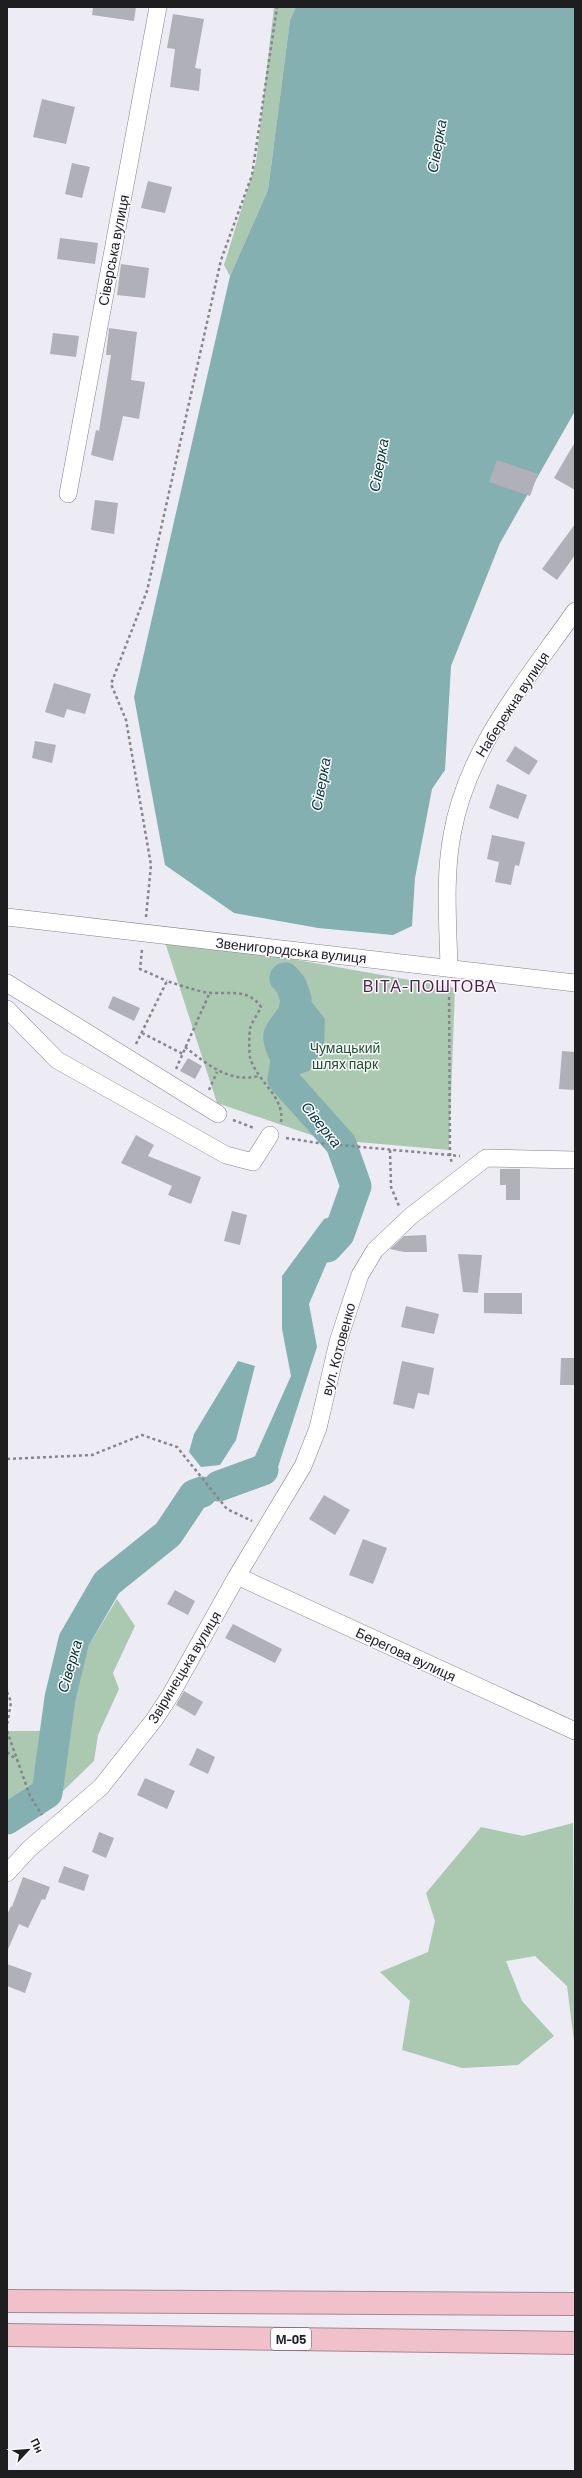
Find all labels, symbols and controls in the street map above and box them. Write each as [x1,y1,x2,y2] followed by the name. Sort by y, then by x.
[422,118,450,174] water label: Сіверка
[94,193,132,307] street label: Сіверська вулиця
[364,437,392,493] water label: Сіверка
[472,648,552,760] street label: Набережна вулиця
[306,756,334,812] water label: Сіверка
[215,934,367,966] street label: Звенигородська вулиця
[363,976,497,995] district label: ВІТА-ПОШТОВА
[310,1039,380,1072] park label: Чумацький шлях парк
[298,1097,346,1151] water label: Сіверка
[317,1301,359,1397] street label: вул. Котовенко
[144,1608,224,1726] street label: Звіринецька вулиця
[353,1623,459,1685] street label: Берегова вулиця
[53,1638,85,1694] water label: Сіверка
[271,2328,311,2350] road number: М-05
[8,2430,48,2470] north arrow
[28,2436,46,2455] text: Пн

